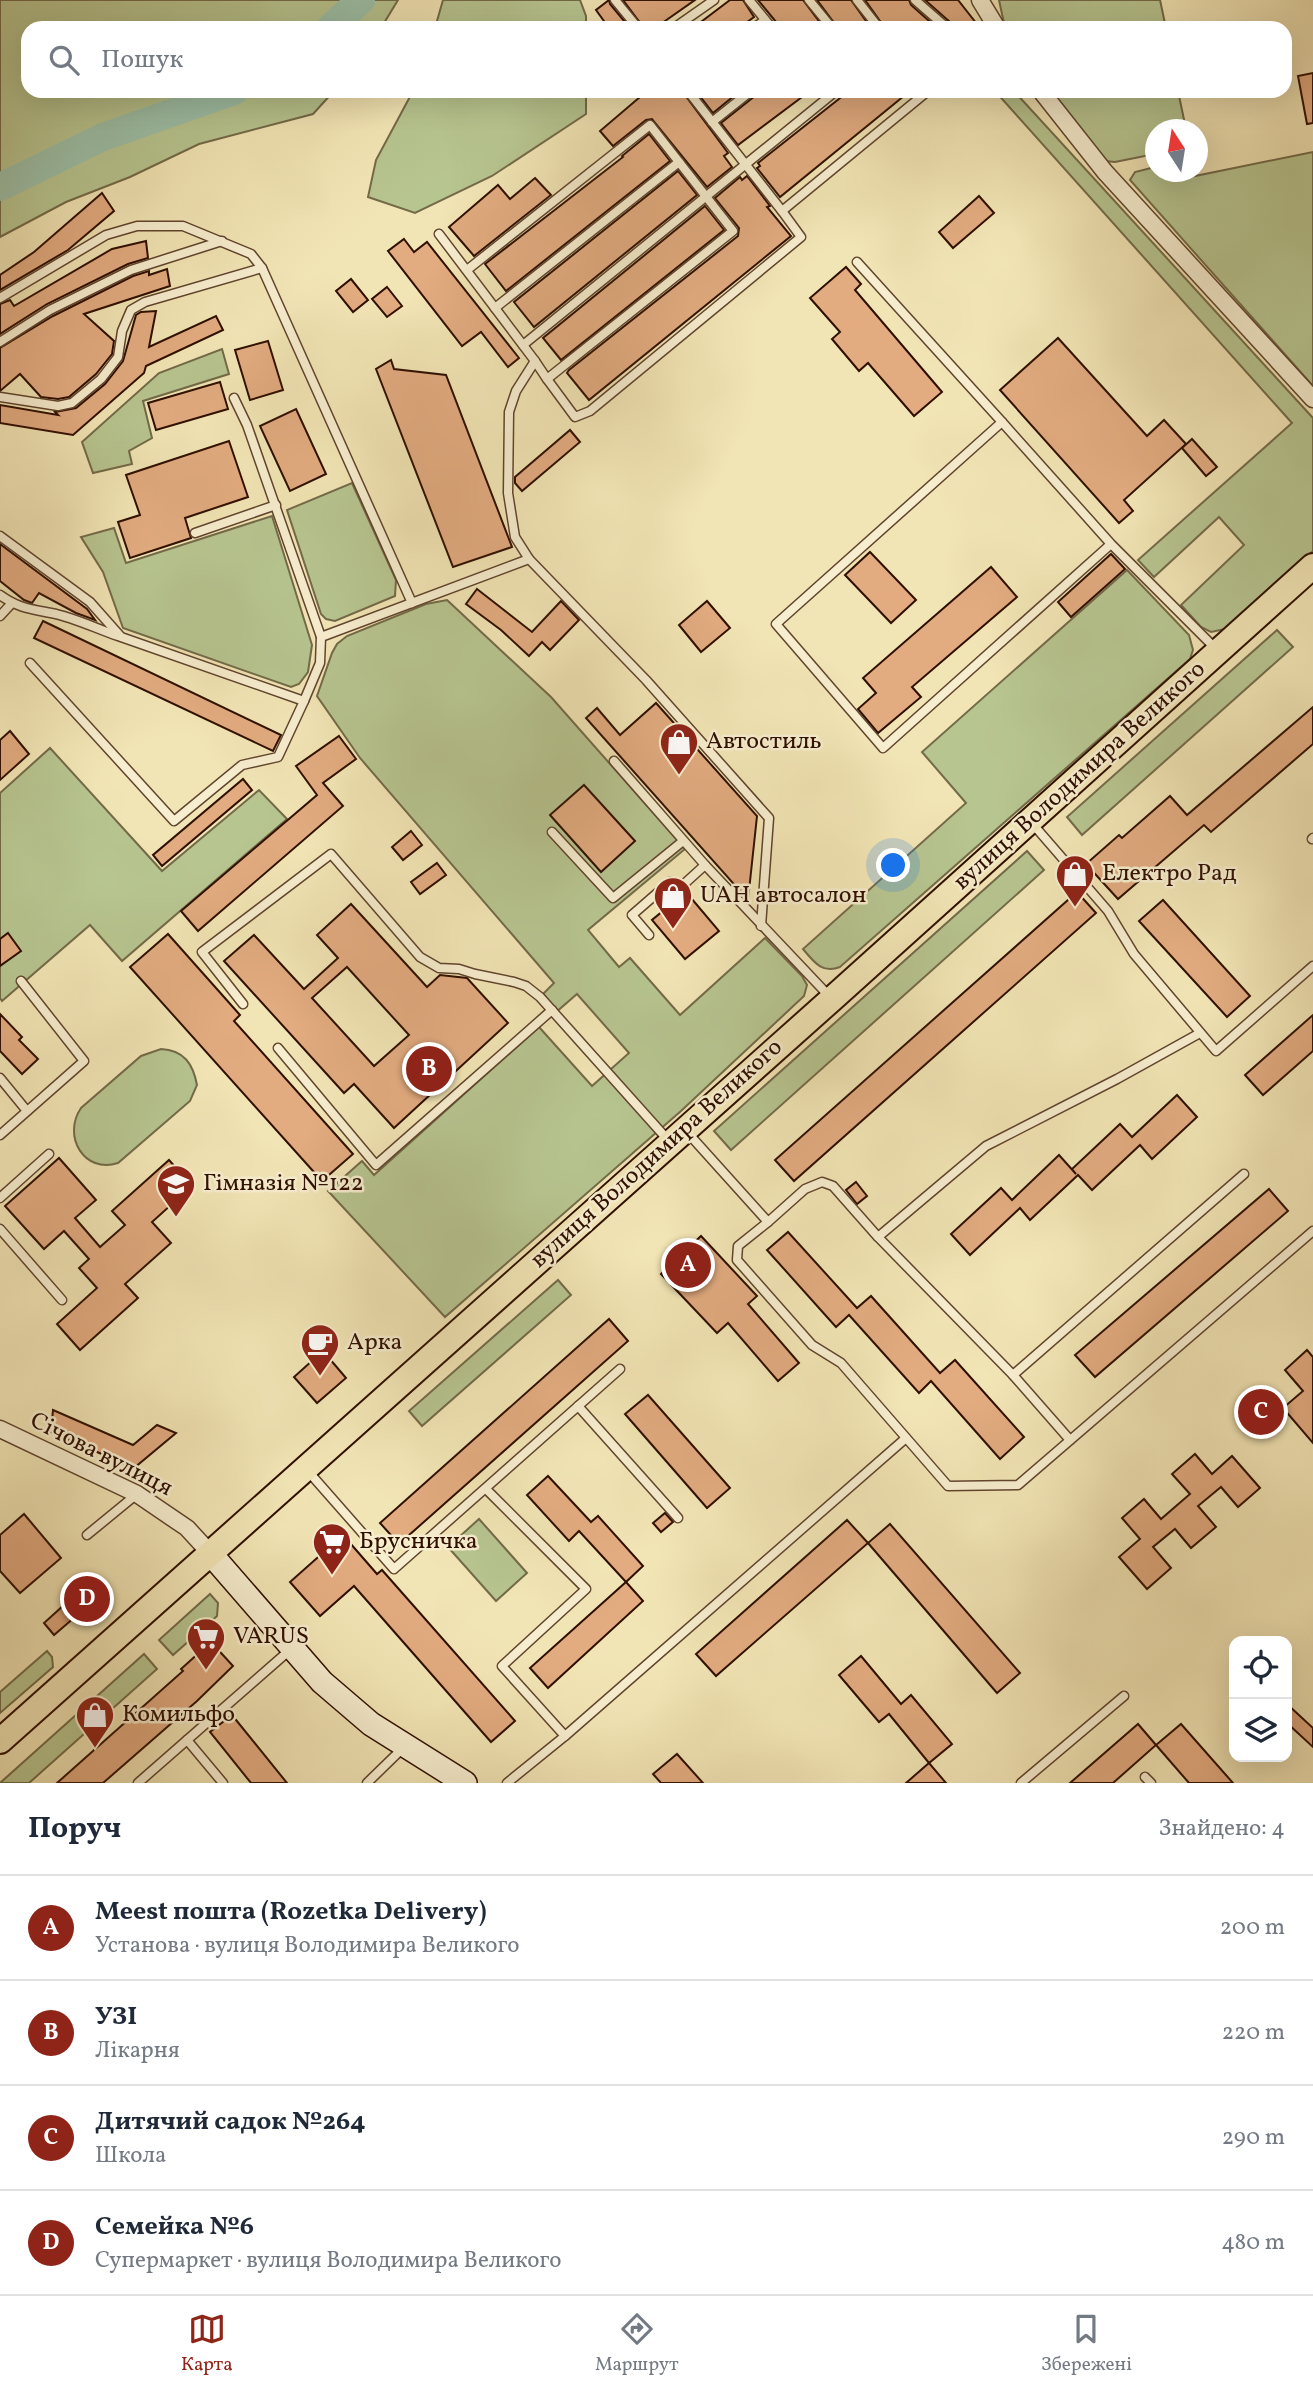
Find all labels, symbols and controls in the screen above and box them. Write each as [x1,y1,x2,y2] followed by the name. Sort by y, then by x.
[21,21,1292,98] search box
[45,41,83,79] icon: search
[101,42,183,78] text: Пошук
[1145,119,1208,182] north arrow
[946,653,1214,899] street label: вулиця Володимира Великого
[658,721,700,776] shop icon: Автостиль
[706,725,822,759] place label: Автостиль
[876,848,910,882] your location
[1054,853,1096,908] shop icon: Електро Рад
[1102,857,1237,891] place label: Електро Рад
[652,875,694,930] shop icon: UAH автосалон
[700,879,866,913] place label: UAH автосалон
[523,1031,791,1277] street label: вулиця Володимира Великого
[406,1043,452,1095] pin: B
[155,1163,197,1218] school or university icon: Гімназія №122
[203,1167,364,1201] place label: Гімназія №122
[665,1239,711,1291] pin: A
[299,1322,341,1377] cafe icon: Арка
[347,1326,402,1360] place label: Арка
[1238,1386,1284,1438] pin: C
[24,1404,178,1506] street label: Січова вулиця
[311,1521,353,1576] supermarket icon: Брусничка
[359,1525,478,1559] place label: Брусничка
[64,1573,110,1625] pin: D
[185,1616,227,1671] supermarket icon: VARUS
[233,1620,309,1654] place label: VARUS
[1229,1636,1292,1762] map controls
[1229,1636,1292,1699] button: locate
[74,1694,116,1749] shop icon: Комильфо
[122,1698,235,1732] place label: Комильфо
[1229,1699,1292,1762] button: layers
[28,1808,121,1850] text: Поруч
[1158,1813,1285,1845] text: Знайдено: 4
[95,1894,487,1930] text: Meest пошта (Rozetka Delivery)
[43,1912,59,1944] text: A
[1220,1912,1285,1944] text: 200 m
[95,1930,519,1962] text: Установа · вулиця Володимира Великого
[95,1999,137,2035] text: УЗІ
[43,2017,59,2049] text: B
[1222,2017,1285,2049] text: 220 m
[95,2035,180,2067] text: Лікарня
[95,2104,366,2140] text: Дитячий садок №264
[44,2122,58,2154] text: C
[1222,2122,1285,2154] text: 290 m
[95,2140,166,2172] text: Школа
[95,2209,254,2245] text: Семейка №6
[43,2227,59,2259] text: D
[1221,2227,1285,2259] text: 480 m
[95,2245,562,2277] text: Супермаркет · вулиця Володимира Великого
[181,2310,233,2378] tab: Карта
[595,2310,679,2378] tab: Маршрут
[1041,2310,1132,2378] tab: Збережені

